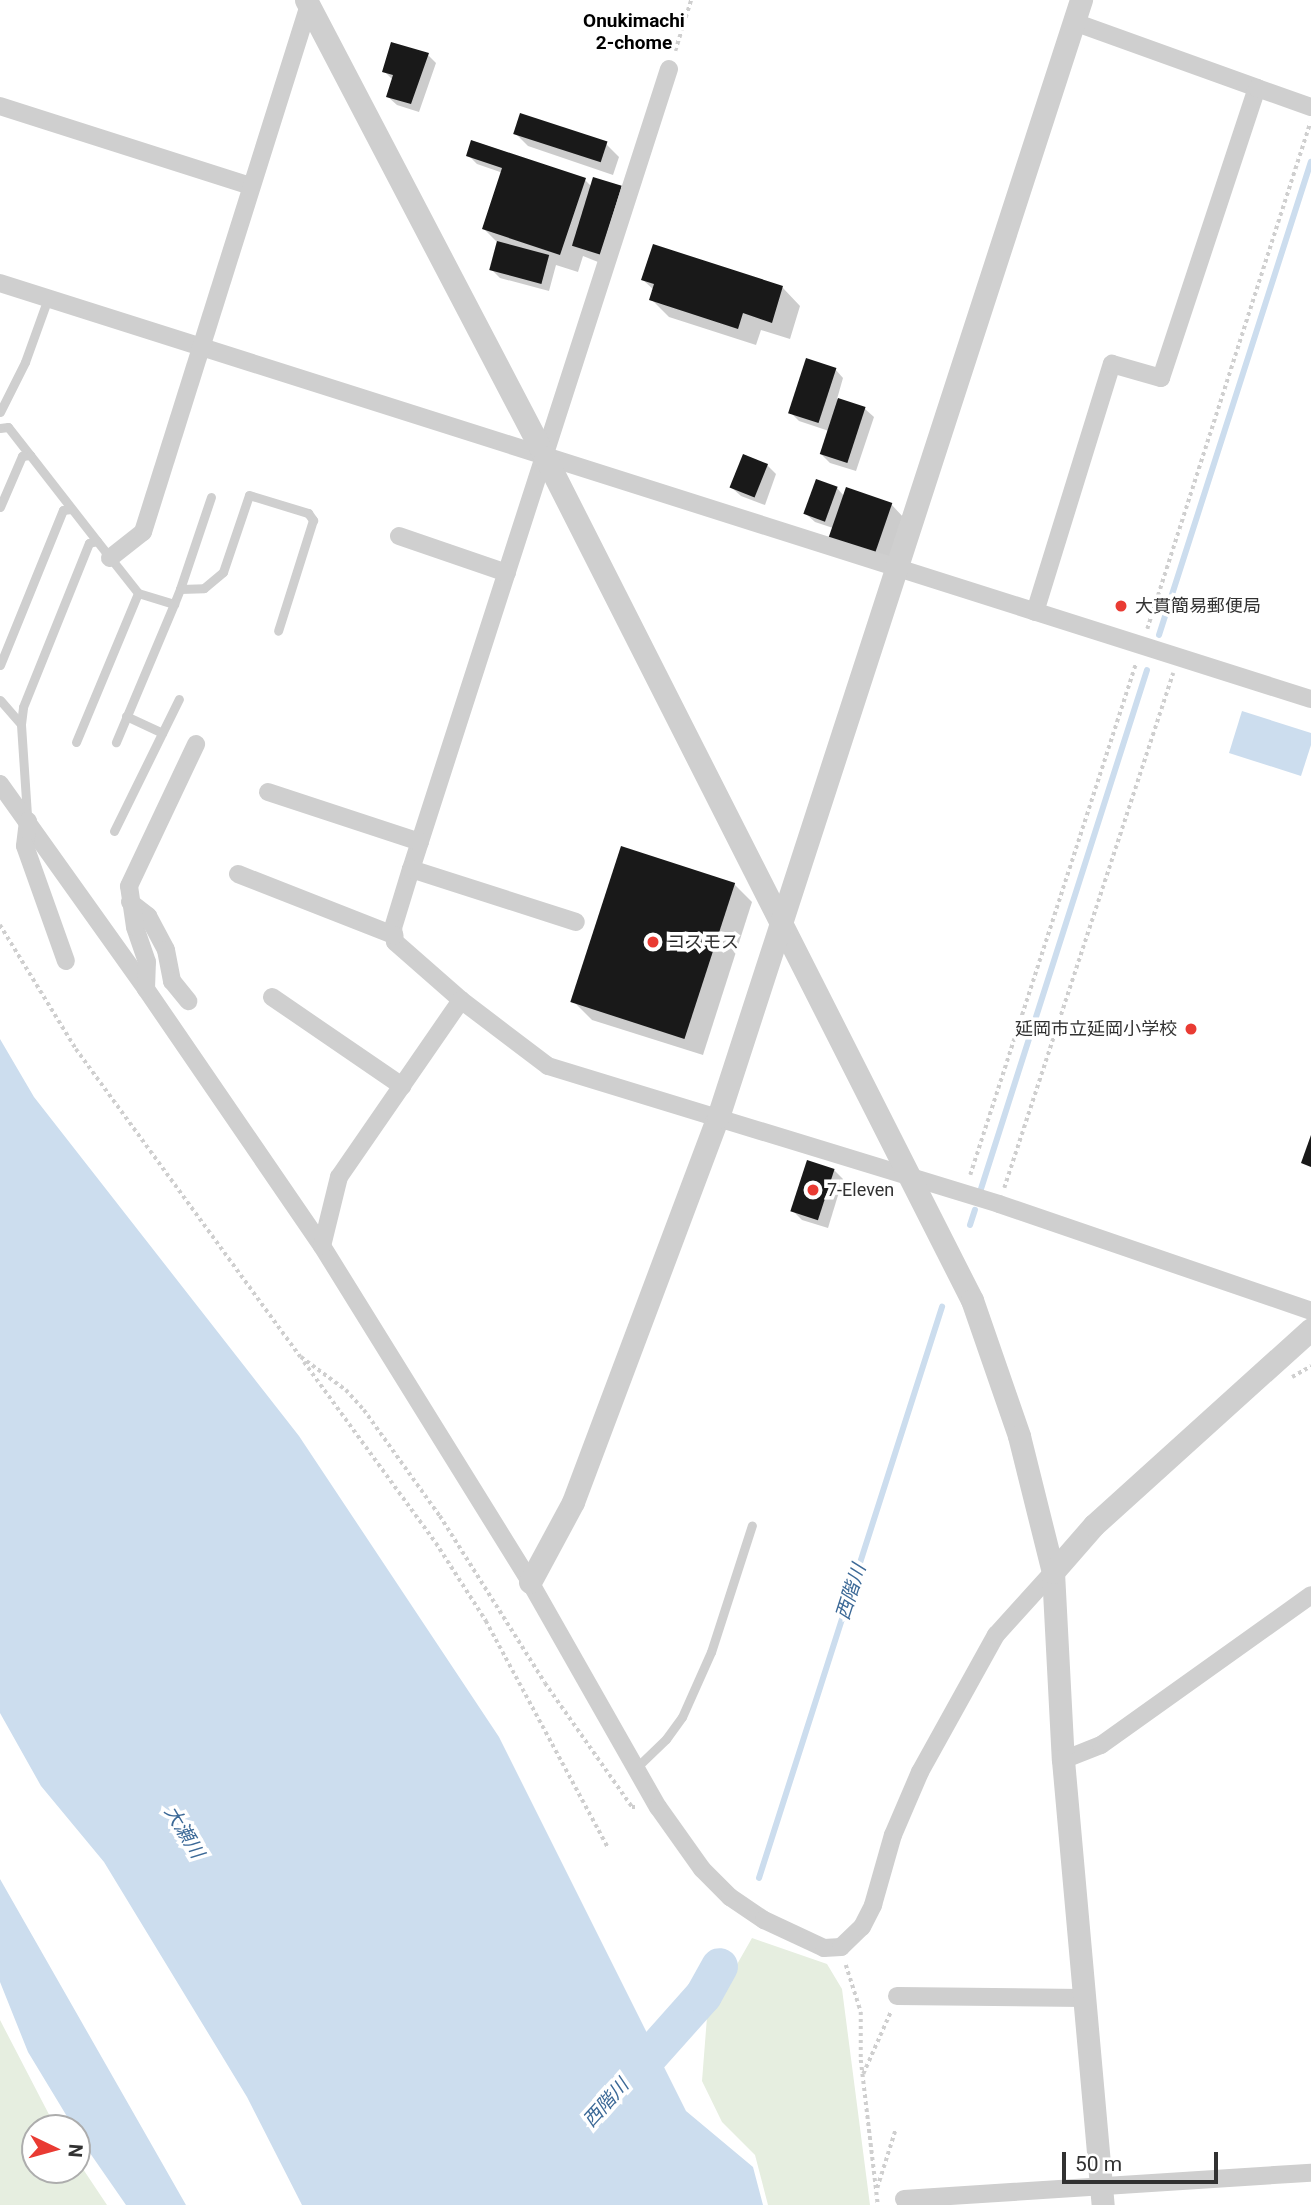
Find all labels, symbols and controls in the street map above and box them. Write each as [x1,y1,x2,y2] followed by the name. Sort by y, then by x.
[583,10,685,54] district label: Onukimachi 2-chome
[1135,595,1261,617] place label: 大貫簡易郵便局
[1113,598,1129,614] marker: 大貫簡易郵便局
[667,931,739,953] place label: コスモス
[645,934,661,950] marker: コスモス
[1015,1018,1177,1040] place label: 延岡市立延岡小学校
[1183,1021,1199,1037] marker: 延岡市立延岡小学校
[827,1179,894,1201] place label: 7-Eleven
[805,1182,821,1198] marker: 7-Eleven
[831,1561,871,1623] water label: 西階川
[160,1802,208,1862] water label: 大瀬川
[578,2074,634,2132] water label: 西階川
[21,2114,91,2184] north arrow
[1066,2138,1222,2182] scale bar
[63,2143,87,2158] text: N
[1075,2152,1122,2176] text: 50 m

